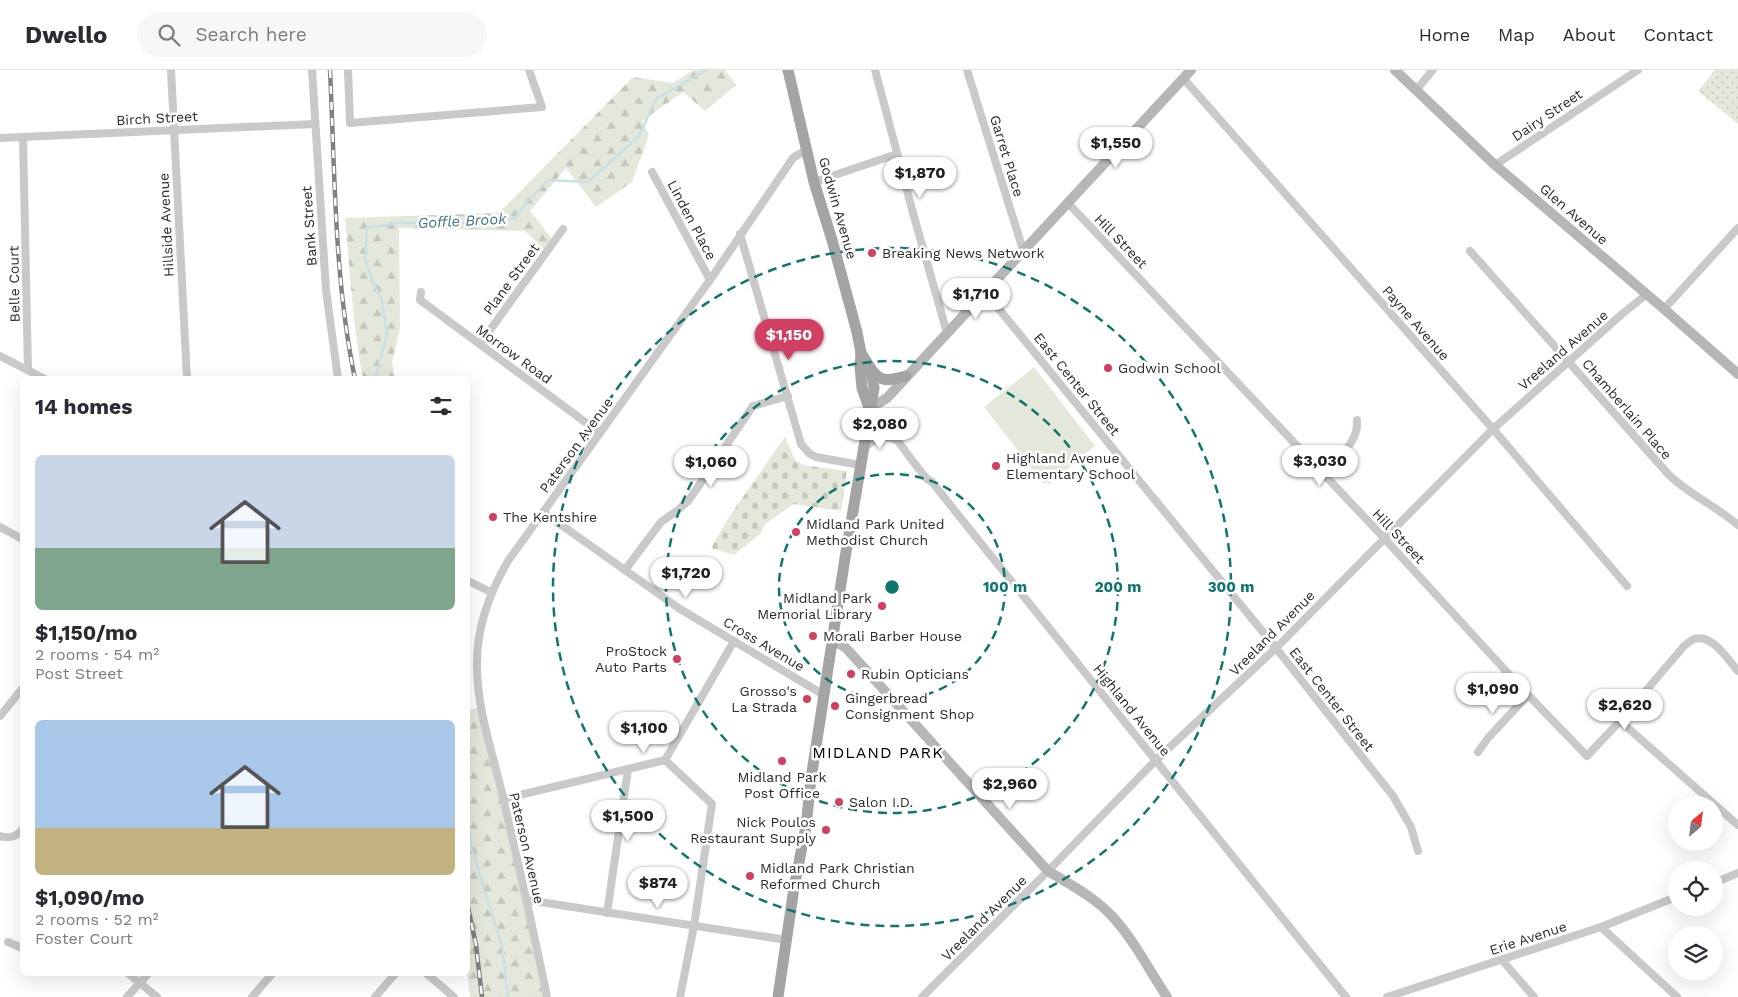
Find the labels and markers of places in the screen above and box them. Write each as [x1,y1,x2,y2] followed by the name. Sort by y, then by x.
[1075,126,1157,169] pin: $1,550
[879,156,961,199] pin: $1,870
[882,245,1044,261] place label: Breaking News Network
[866,247,878,259] marker: Breaking News Network
[935,278,1017,320] pin: $1,710
[748,318,830,361] pin: $1,150
[1118,360,1221,376] place label: Godwin School
[1102,362,1114,374] marker: Godwin School
[839,408,921,450] pin: $2,080
[1279,444,1361,487] pin: $3,030
[670,446,752,488] pin: $1,060
[1006,450,1136,482] place label: Highland Avenue Elementary School
[990,460,1002,472] marker: Highland Avenue Elementary School
[503,509,597,525] place label: The Kentshire
[487,511,499,523] marker: The Kentshire
[806,516,944,548] place label: Midland Park United Methodist Church
[790,526,802,538] marker: Midland Park United Methodist Church
[645,556,727,599] pin: $1,720
[883,578,901,596] centre of rings
[757,590,873,622] place label: Midland Park Memorial Library
[876,600,888,612] marker: Midland Park Memorial Library
[823,628,962,644] place label: Morali Barber House
[807,630,819,642] marker: Morali Barber House
[595,643,667,675] place label: ProStock Auto Parts
[671,653,683,665] marker: ProStock Auto Parts
[861,666,969,682] place label: Rubin Opticians
[845,668,857,680] marker: Rubin Opticians
[1452,672,1534,715] pin: $1,090
[731,683,797,715] place label: Grosso's La Strada
[1584,688,1666,731] pin: $2,620
[845,690,974,722] place label: Gingerbread Consignment Shop
[801,693,813,705] marker: Grosso's La Strada
[829,700,841,712] marker: Gingerbread Consignment Shop
[603,712,685,754] pin: $1,100
[776,755,788,767] marker: Midland Park Post Office
[969,768,1051,810] pin: $2,960
[738,769,827,801] place label: Midland Park Post Office
[849,794,913,810] place label: Salon I.D.
[833,796,845,808] marker: Salon I.D.
[587,800,669,842] pin: $1,500
[690,814,817,846] place label: Nick Poulos Restaurant Supply
[820,824,832,836] marker: Nick Poulos Restaurant Supply
[760,860,915,892] place label: Midland Park Christian Reformed Church
[628,866,688,909] pin: $874
[744,870,756,882] marker: Midland Park Christian Reformed Church

